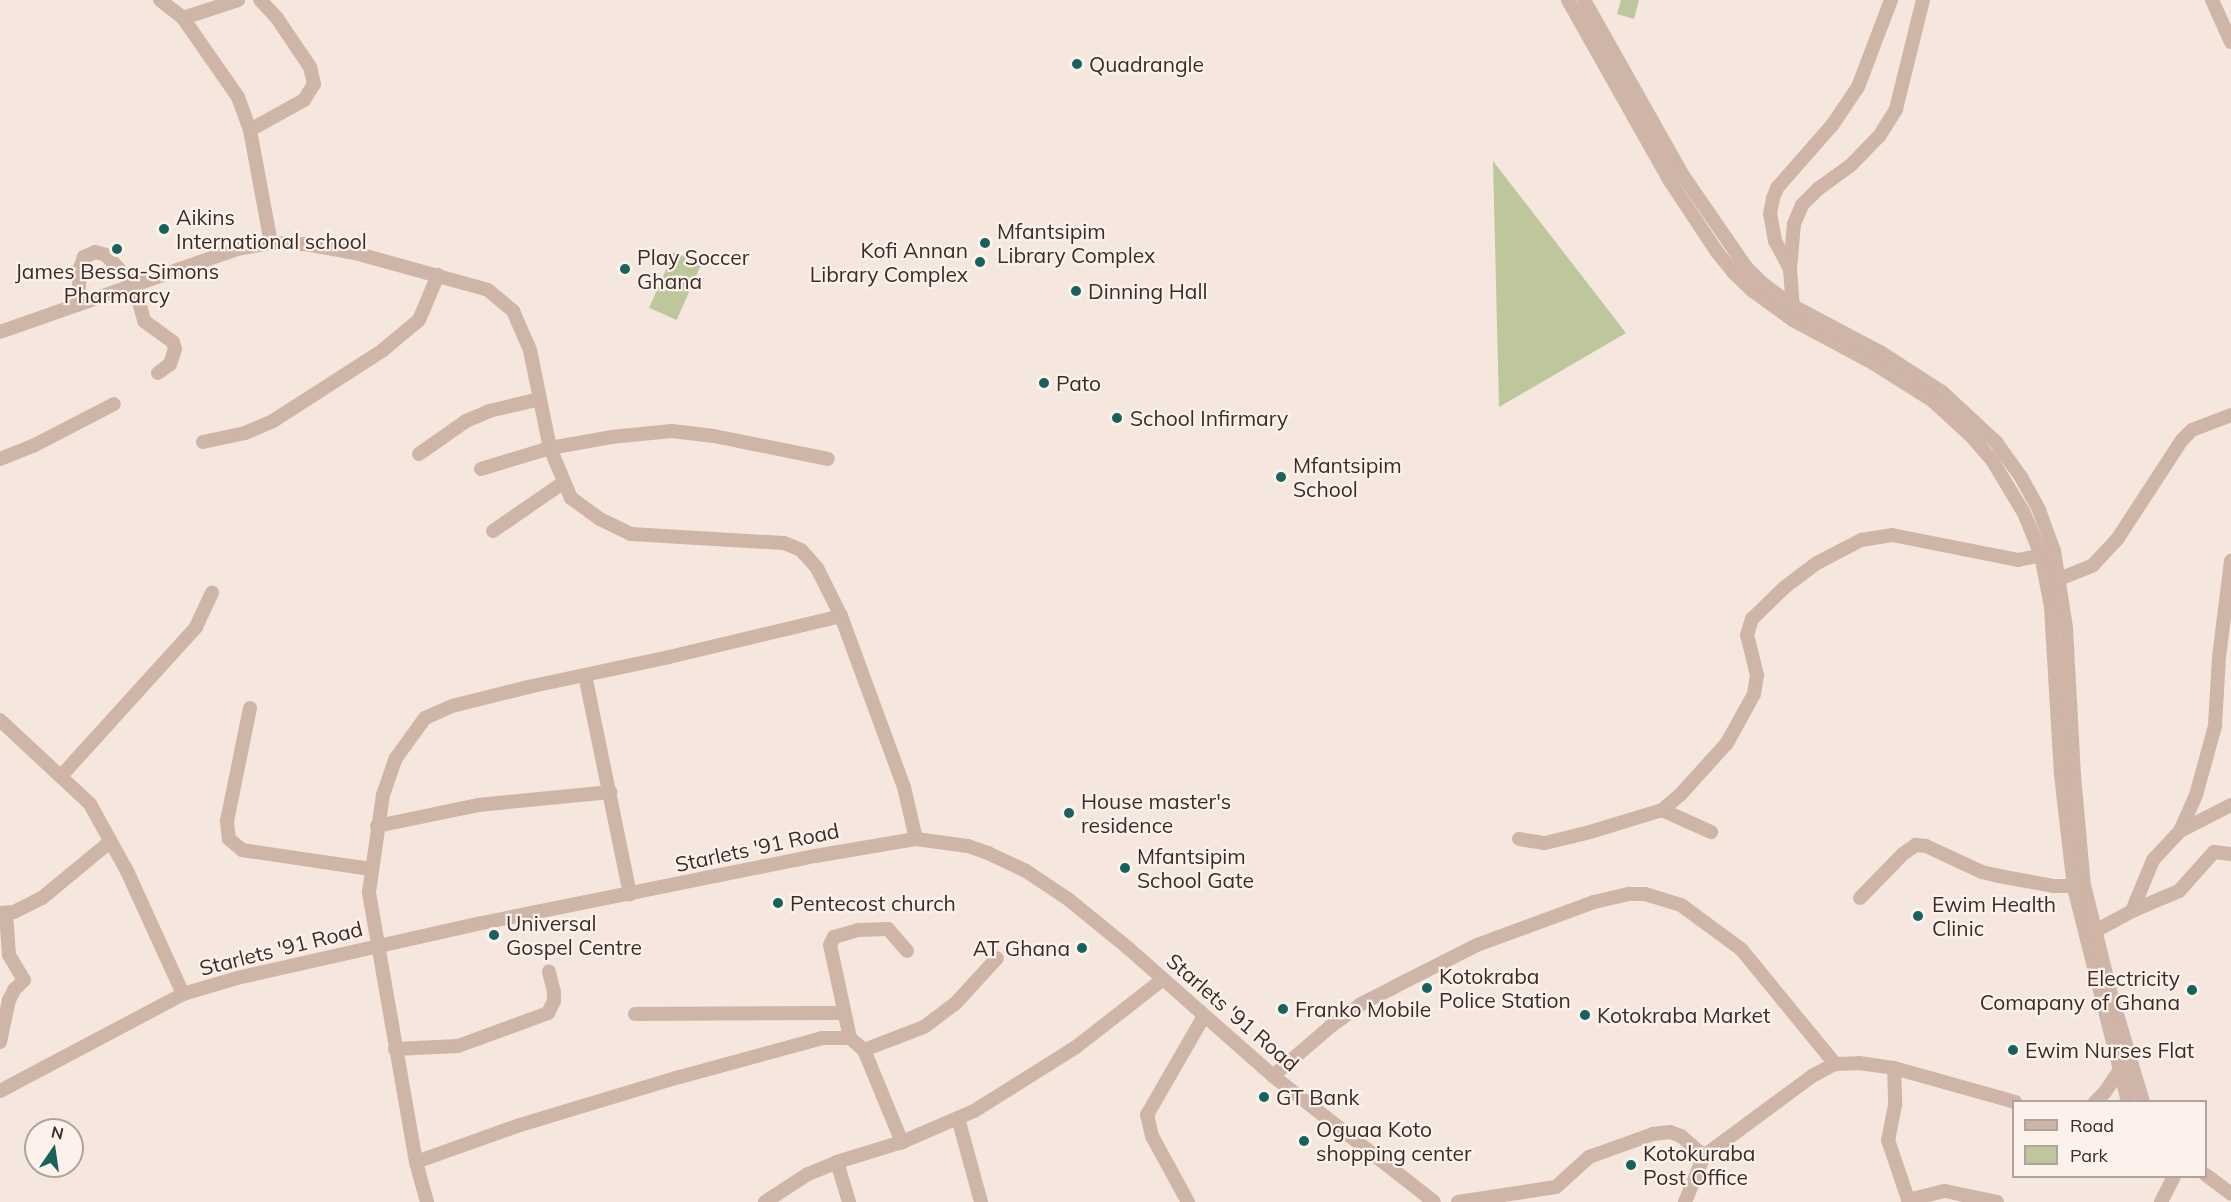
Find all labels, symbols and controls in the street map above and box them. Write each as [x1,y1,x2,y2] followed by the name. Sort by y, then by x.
[1089,51,1204,77] place label: Quadrangle
[1070,57,1084,71] marker: Quadrangle
[176,204,367,254] place label: Aikins International school
[997,218,1155,268] place label: Mfantsipim Library Complex
[157,222,171,236] marker: Aikins International school
[978,236,992,250] marker: Mfantsipim Library Complex
[810,237,968,287] place label: Kofi Annan Library Complex
[110,242,124,256] marker: James Bessa-Simons Pharmarcy
[637,244,749,294] place label: Play Soccer Ghana
[973,255,987,269] marker: Kofi Annan Library Complex
[15,258,219,308] place label: James Bessa-Simons Pharmarcy
[618,262,632,276] marker: Play Soccer Ghana
[1088,278,1207,304] place label: Dinning Hall
[1069,284,1083,298] marker: Dinning Hall
[1056,370,1101,396] place label: Pato
[1037,376,1051,390] marker: Pato
[1130,405,1288,431] place label: School Infirmary
[1108,409,1126,427] marker: School Infirmary
[1293,452,1402,502] place label: Mfantsipim School
[1274,470,1288,484] marker: Mfantsipim School
[1081,788,1231,838] place label: House master's residence
[1062,806,1076,820] marker: House master's residence
[673,817,841,877] street label: Starlets '91 Road
[1137,843,1254,893] place label: Mfantsipim School Gate
[1118,861,1132,875] marker: Mfantsipim School Gate
[790,890,956,916] place label: Pentecost church
[1932,891,2056,941] place label: Ewim Health Clinic
[771,896,785,910] marker: Pentecost church
[1909,907,1927,925] marker: Ewim Health Clinic
[506,910,642,960] place label: Universal Gospel Centre
[197,916,365,980] street label: Starlets '91 Road
[487,928,501,942] marker: Universal Gospel Centre
[973,935,1070,961] place label: AT Ghana
[1075,941,1089,955] marker: AT Ghana
[1162,948,1304,1076] street label: Starlets '91 Road
[1439,963,1571,1013] place label: Kotokraba Police Station
[1980,965,2180,1015] place label: Electricity Comapany of Ghana
[1420,981,1434,995] marker: Kotokraba Police Station
[2185,983,2199,997] marker: Electricity Comapany of Ghana
[1295,996,1431,1022] place label: Franko Mobile
[1276,1002,1290,1016] marker: Franko Mobile
[1597,1002,1770,1028] place label: Kotokraba Market
[1578,1008,1592,1022] marker: Kotokraba Market
[2025,1037,2194,1063] place label: Ewim Nurses Flat
[2006,1043,2020,1057] marker: Ewim Nurses Flat
[1276,1084,1359,1110] place label: GT Bank
[1257,1090,1271,1104] marker: GT Bank
[2012,1100,2207,1178] legend
[2070,1114,2114,1137] text: Road
[1316,1116,1472,1166] place label: Oguaa Koto shopping center
[24,1118,84,1178] north arrow
[49,1121,66,1144] text: N
[1297,1134,1311,1148] marker: Oguaa Koto shopping center
[1643,1140,1755,1190] place label: Kotokuraba Post Office
[2070,1144,2108,1167] text: Park
[1624,1158,1638,1172] marker: Kotokuraba Post Office

